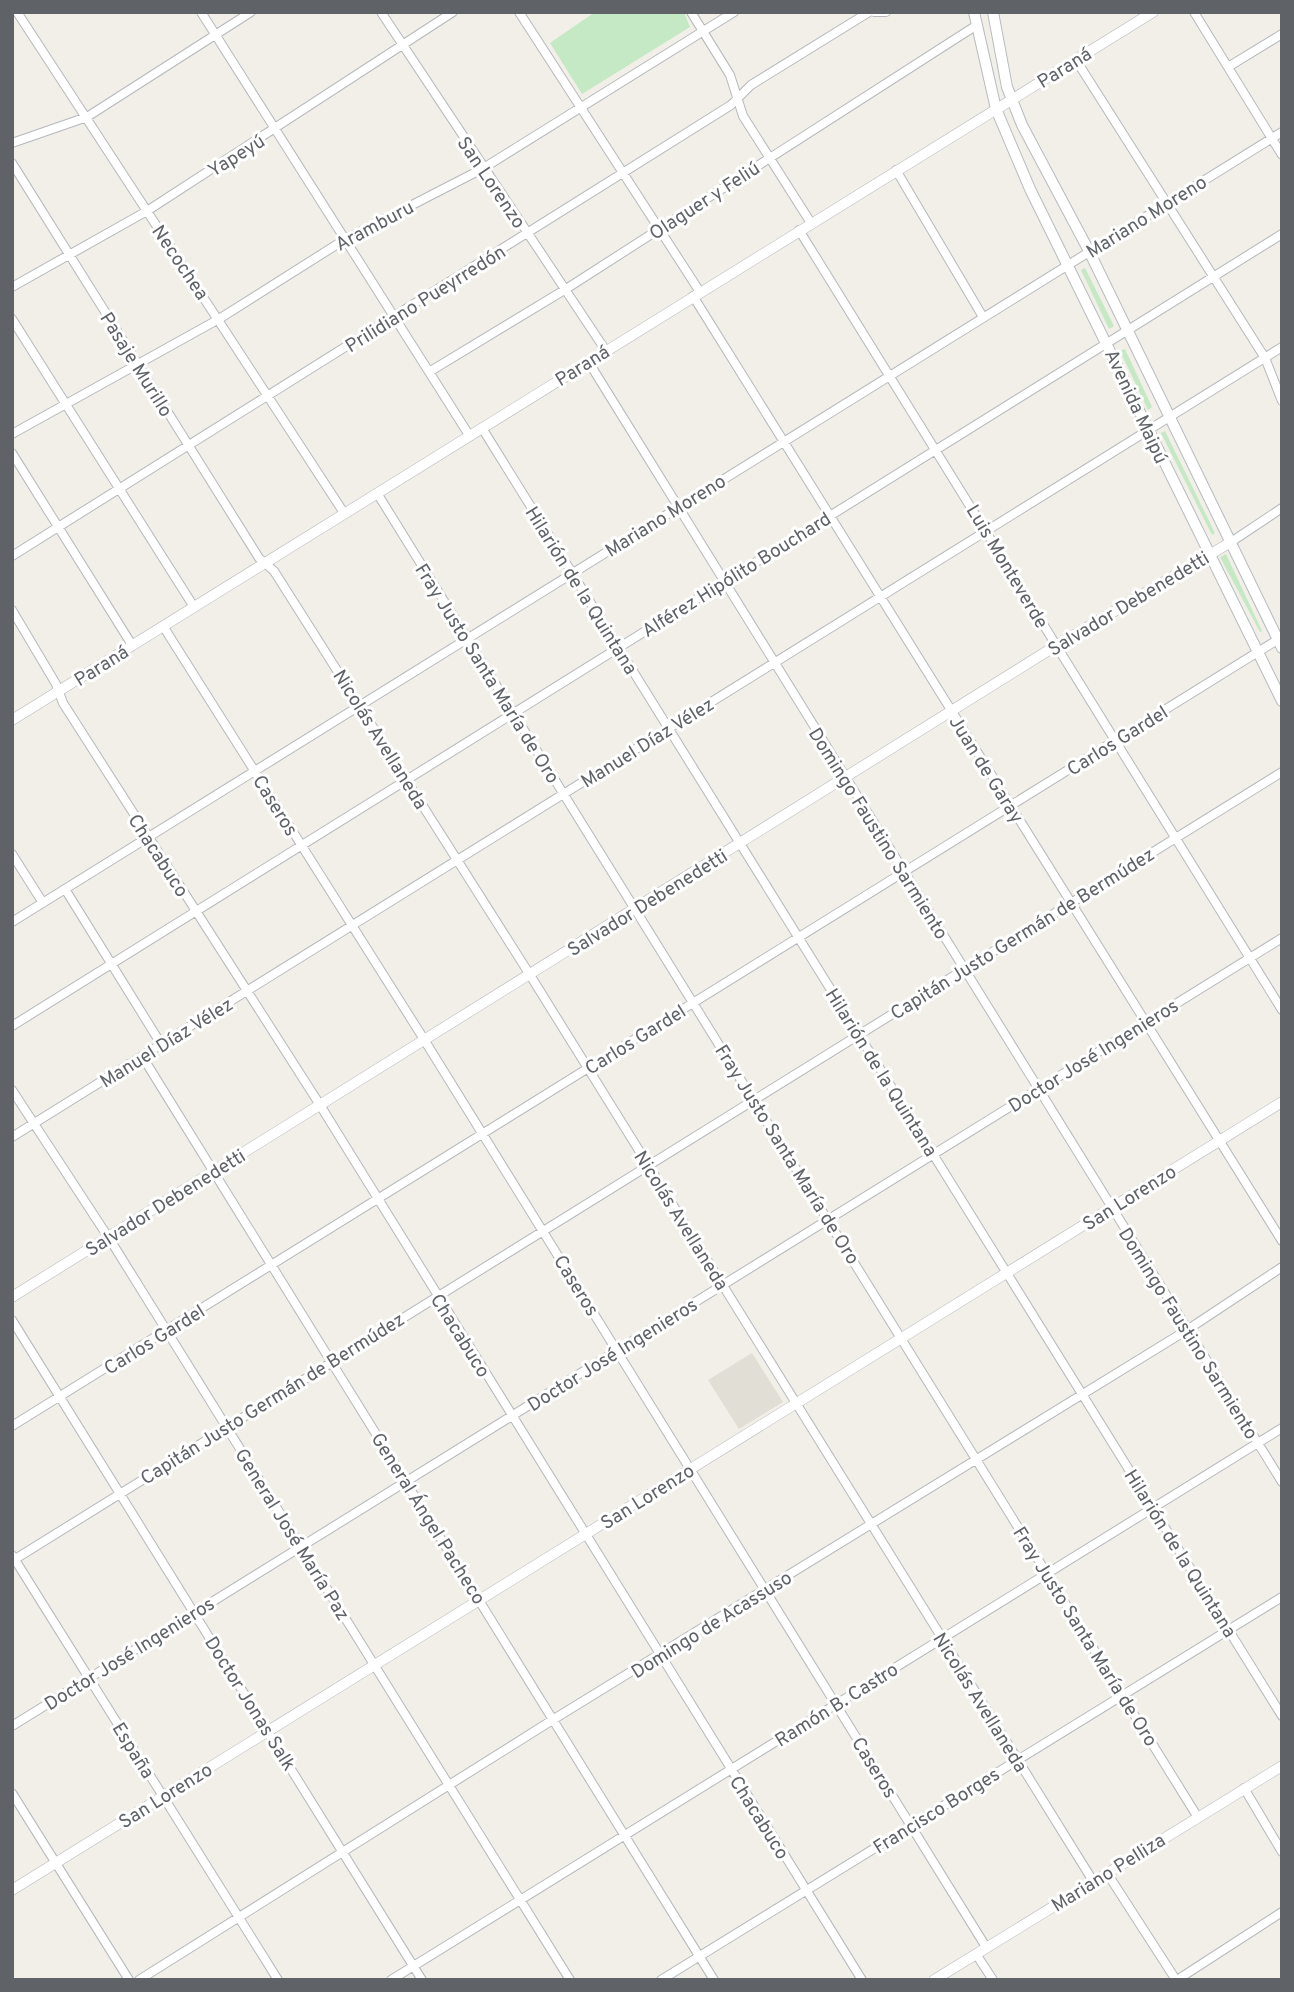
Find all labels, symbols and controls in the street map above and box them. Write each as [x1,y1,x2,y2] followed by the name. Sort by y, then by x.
[1033,43,1097,95] street label: Paraná
[204,130,270,183] street label: Yapeyú
[451,132,530,234] street label: San Lorenzo
[645,157,765,246] street label: Olaguer y Feliú
[1082,171,1212,264] street label: Mariano Moreno
[331,196,418,257] street label: Aramburu
[146,221,213,305] street label: Necochea
[341,241,511,359] street label: Prilidiano Pueyrredón
[94,308,177,422] street label: Pasaje Murillo
[551,341,615,393] street label: Paraná
[1098,346,1172,468] street label: Avenida Maipú
[601,470,731,563] street label: Mariano Moreno
[960,501,1053,633] street label: Luis Monteverde
[519,502,642,680] street label: Hilarión de la Quintana
[638,508,836,644] street label: Alférez Hipólito Bouchard
[1044,547,1214,662] street label: Salvador Debenedetti
[409,560,564,788] street label: Fray Justo Santa María de Oro
[70,641,134,693] street label: Paraná
[327,666,432,814] street label: Nicolás Avellaneda
[577,693,719,794] street label: Manuel Díaz Vélez
[1063,701,1173,782] street label: Carlos Gardel
[943,712,1028,828] street label: Juan de Garay
[802,724,952,944] street label: Domingo Faustino Sarmiento
[246,771,302,841] street label: Caseros
[122,810,193,902] street label: Chacabuco
[886,843,1160,1026] street label: Capitán Justo Germán de Bermúdez
[564,845,733,963] street label: Salvador Debenedetti
[819,984,942,1162] street label: Hilarión de la Quintana
[96,993,238,1094] street label: Manuel Díaz Vélez
[1005,995,1184,1119] street label: Doctor José Ingenieros
[581,1000,691,1081] street label: Carlos Gardel
[709,1041,864,1269] street label: Fray Justo Santa María de Oro
[82,1145,251,1263] street label: Salvador Debenedetti
[628,1147,733,1295] street label: Nicolás Avellaneda
[1079,1160,1181,1237] street label: San Lorenzo
[1112,1224,1262,1444] street label: Domingo Faustino Sarmiento
[547,1251,603,1321] street label: Caseros
[424,1290,494,1382] street label: Chacabuco
[524,1294,703,1418] street label: Doctor José Ingenieros
[100,1300,210,1381] street label: Carlos Gardel
[136,1308,410,1491] street label: Capitán Justo Germán de Bermúdez
[365,1428,491,1609] street label: General Ángel Pacheco
[229,1445,354,1626] street label: General José María Paz
[597,1459,699,1536] street label: San Lorenzo
[1118,1465,1241,1643] street label: Hilarión de la Quintana
[1007,1523,1162,1751] street label: Fray Justo Santa María de Oro
[627,1566,797,1685] street label: Domingo de Acassuso
[41,1593,220,1717] street label: Doctor José Ingenieros
[927,1629,1032,1777] street label: Nicolás Avellaneda
[198,1632,300,1776] street label: Doctor Jonas Salk
[771,1658,903,1753] street label: Ramón B. Castro
[106,1718,159,1784] street label: España
[845,1733,901,1803] street label: Caseros
[115,1758,217,1835] street label: San Lorenzo
[869,1763,1005,1860] street label: Francisco Borges
[723,1772,793,1864] street label: Chacabuco
[1048,1829,1171,1918] street label: Mariano Pelliza

